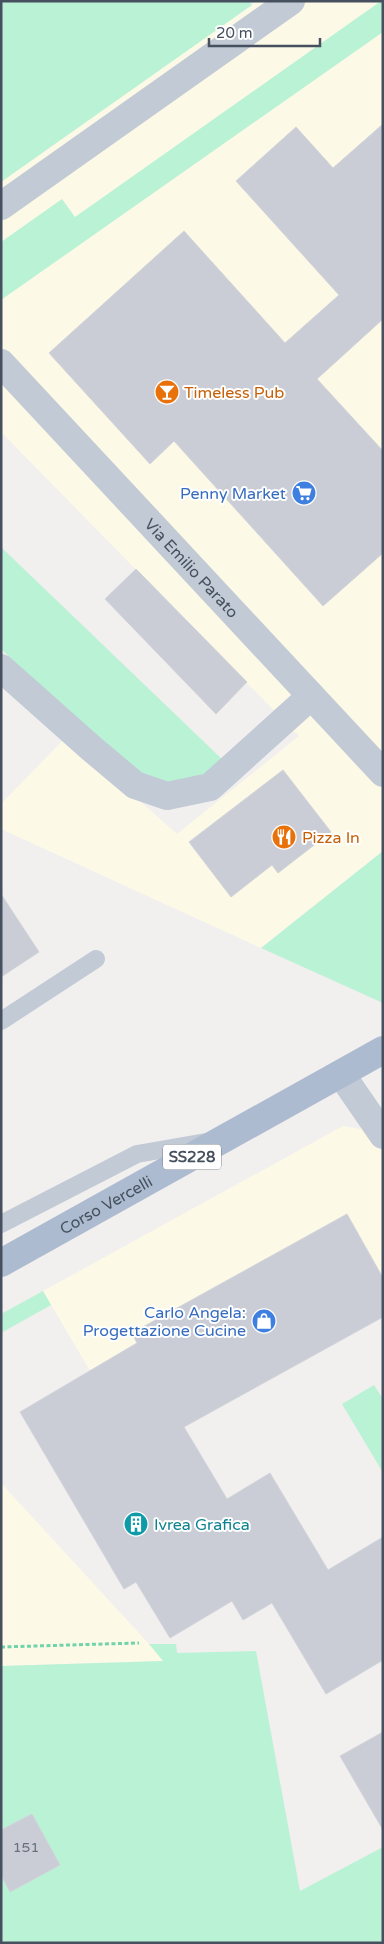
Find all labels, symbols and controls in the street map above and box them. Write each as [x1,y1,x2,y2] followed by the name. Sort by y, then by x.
[209,15,320,47] scale bar
[216,24,253,42] text: 20 m
[154,379,180,405] bar icon: Timeless Pub
[184,383,284,403] place label: Timeless Pub
[291,480,317,506] supermarket icon: Penny Market
[180,484,286,504] place label: Penny Market
[140,515,242,622] street label: Via Emilio Parato
[271,824,297,850] restaurant icon: Pizza In
[302,828,360,848] place label: Pizza In
[163,1144,221,1170] road number: SS228
[56,1172,156,1239] street label: Corso Vercelli
[83,1303,246,1341] place label: Carlo Angela: Progettazione Cucine
[251,1308,277,1334] shop icon: Carlo Angela: Progettazione Cucine
[123,1511,149,1537] building icon: Ivrea Grafica
[154,1515,250,1535] place label: Ivrea Grafica
[13,1839,39,1856] house number: 151

